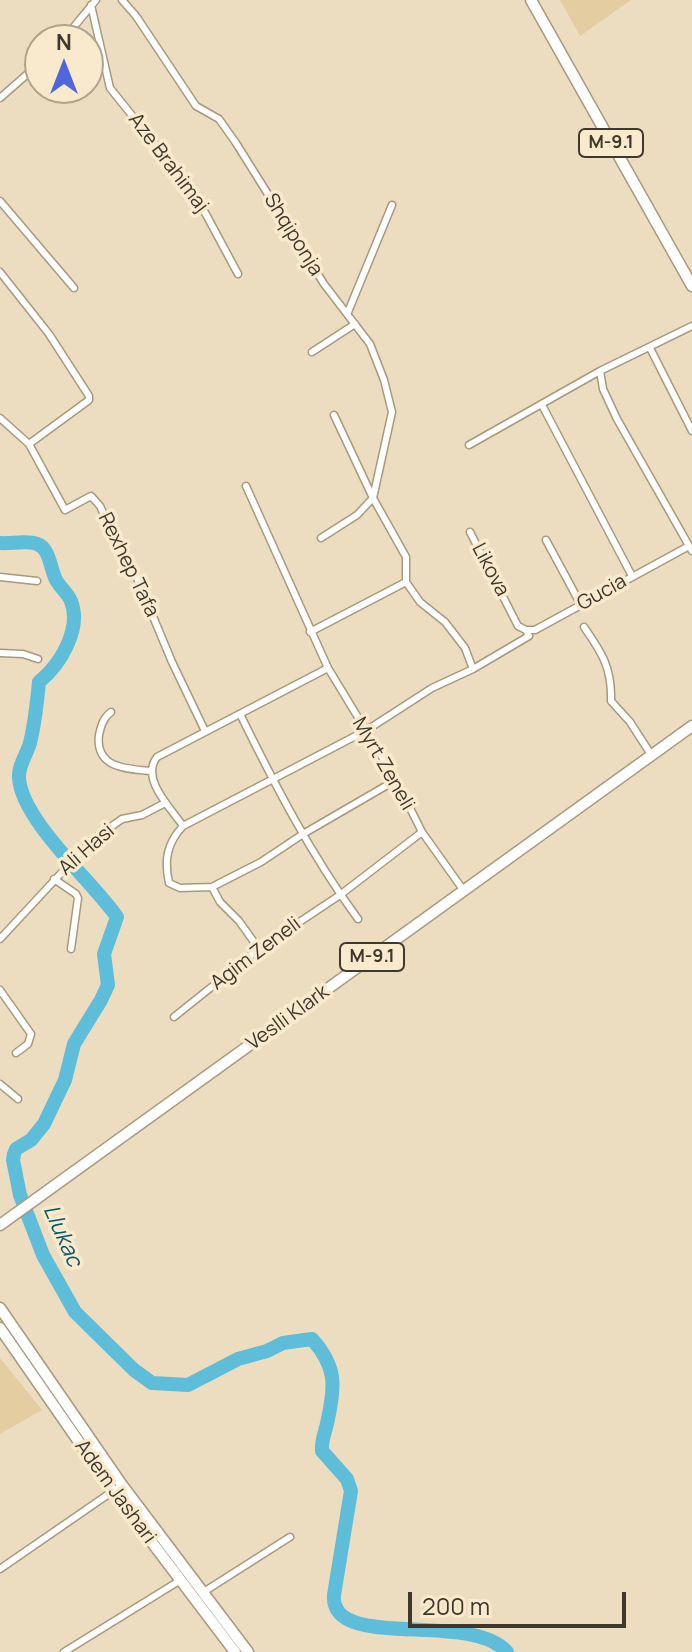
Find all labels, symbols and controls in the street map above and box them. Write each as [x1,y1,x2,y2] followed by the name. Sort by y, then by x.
[24,24,104,104] north arrow
[56,27,72,57] text: N
[123,109,213,217] street label: Aze Brahimaj
[579,129,643,157] road number: M-9.1
[258,189,328,281] street label: Shqiponja
[92,509,164,621] street label: Rexhep Tafa
[466,539,514,601] street label: Likova
[573,570,631,616] street label: Gucia
[347,713,419,815] street label: Myrt Zeneli
[54,819,120,881] street label: Ali Hasi
[206,912,306,996] street label: Agim Zeneli
[340,943,404,971] road number: M-9.1
[242,980,334,1056] street label: Veslli Klark
[37,1201,87,1271] water label: Llukac
[69,1435,161,1549] street label: Adem Jashari
[412,1576,630,1626] scale bar
[422,1589,490,1622] text: 200 m

